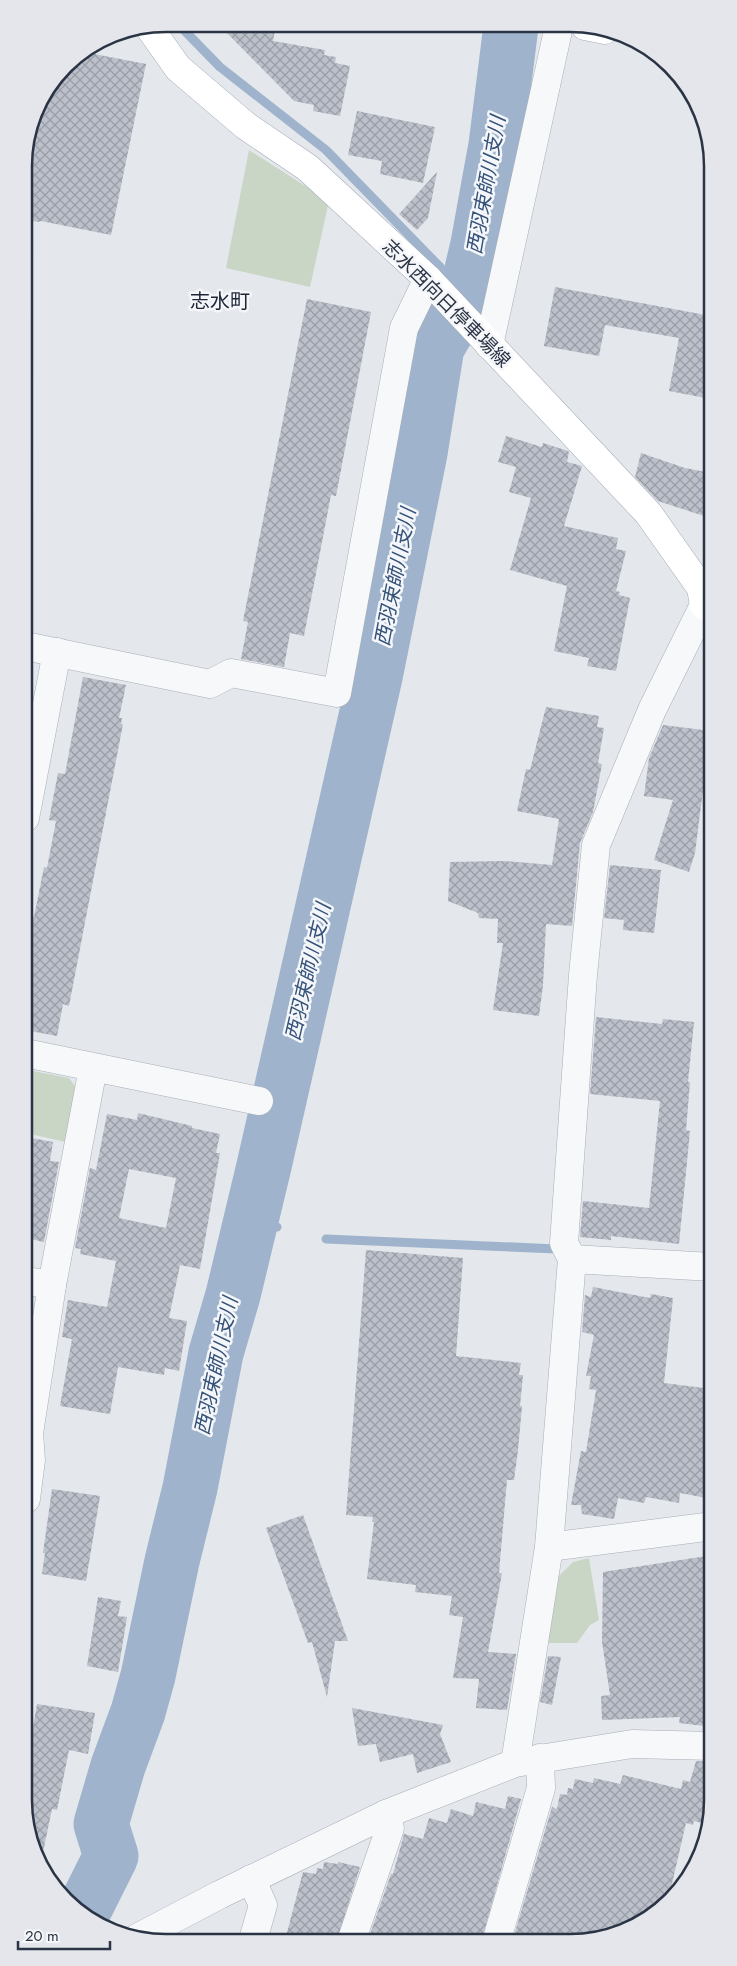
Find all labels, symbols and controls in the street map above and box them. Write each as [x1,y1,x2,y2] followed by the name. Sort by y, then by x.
[460,112,513,257] water label: 西羽束師川支川
[377,233,517,373] street label: 志水西向日停車場線
[190,287,250,316] district label: 志水町
[368,504,423,649] water label: 西羽束師川支川
[279,899,339,1044] water label: 西羽束師川支川
[188,1293,246,1438] water label: 西羽束師川支川
[18,1918,110,1950] scale bar
[25,1925,59,1947] text: 20 m

